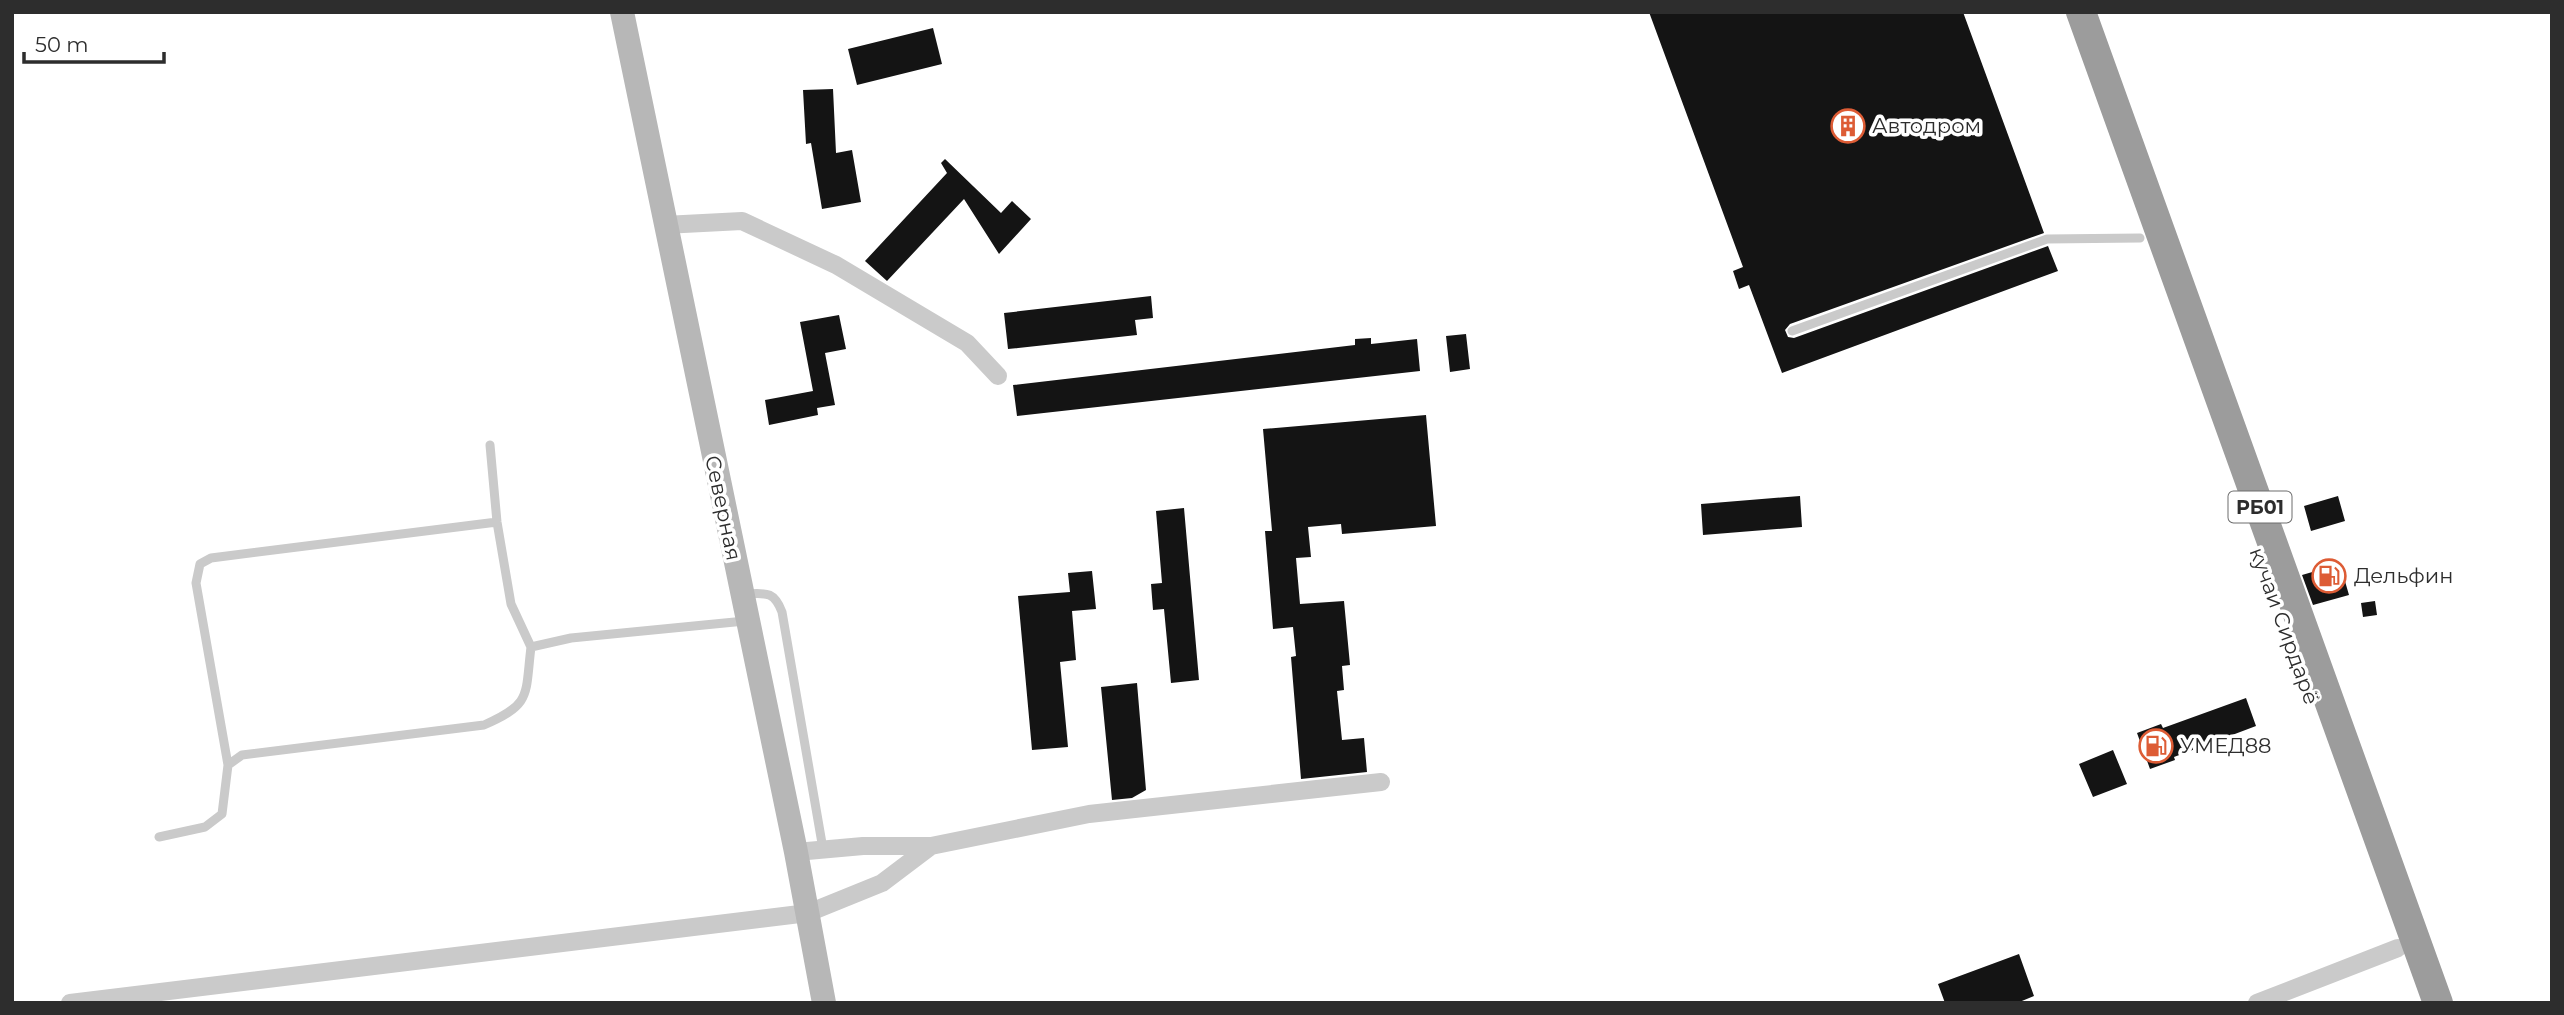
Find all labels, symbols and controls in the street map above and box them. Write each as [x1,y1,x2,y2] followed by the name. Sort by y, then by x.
[24,21,164,65] scale bar
[35,32,89,57] text: 50 m
[1829,107,1867,145] building icon: Автодром
[1872,113,1981,138] place label: Автодром
[700,453,747,563] street label: Северная
[2228,492,2292,522] road number: РБ01
[2244,544,2325,708] street label: кучаи Сирдарё
[2310,557,2348,595] fuel station icon: Дельфин
[2354,563,2453,588] place label: Дельфин
[2137,727,2175,765] fuel station icon: УМЕД88
[2180,733,2272,758] place label: УМЕД88

